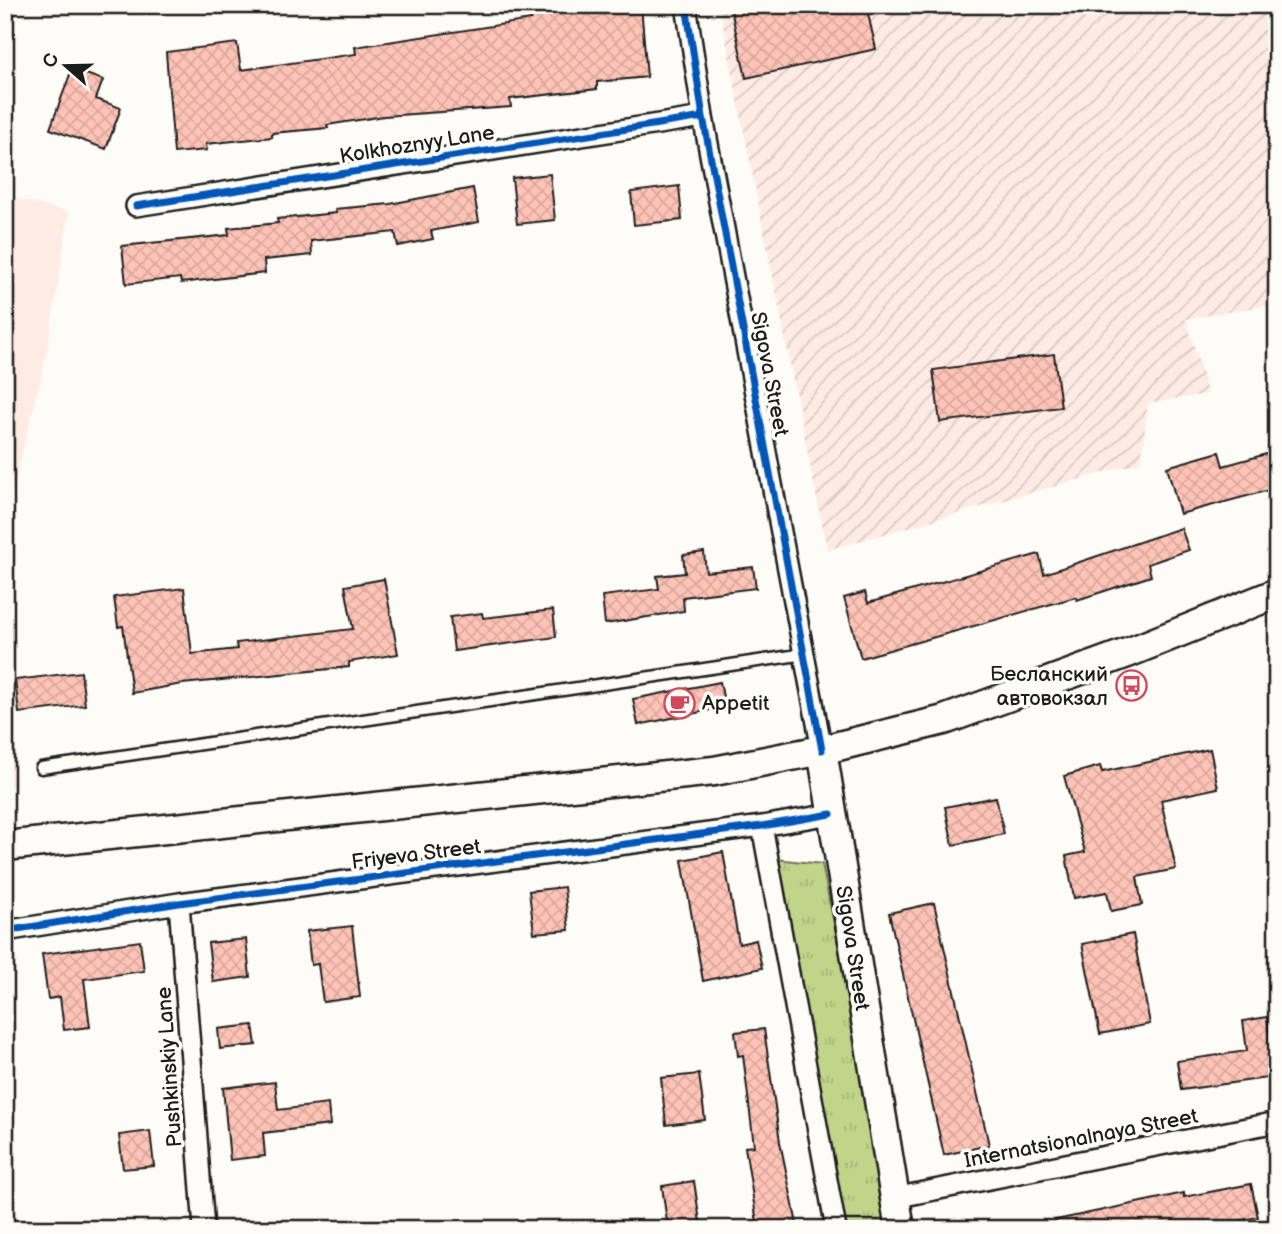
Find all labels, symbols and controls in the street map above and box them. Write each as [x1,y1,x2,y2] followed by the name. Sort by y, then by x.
[32,32,102,102] north arrow
[38,51,65,71] text: С
[338,120,496,169] street label: Kolkhoznyy Lane
[745,310,794,439] street label: Sigova Street
[990,662,1108,711] place label: Бесланский автовокзал
[1114,669,1148,703] bus stop icon: Бесланский автовокзал
[662,686,696,720] cafe icon: Appetit
[702,691,770,716] place label: Appetit
[350,834,483,875] street label: Friyeva Street
[830,884,875,1013] street label: Sigova Street
[151,986,188,1148] street label: Pushkinskiy Lane
[962,1103,1200,1173] street label: Internatsionalnaya Street

